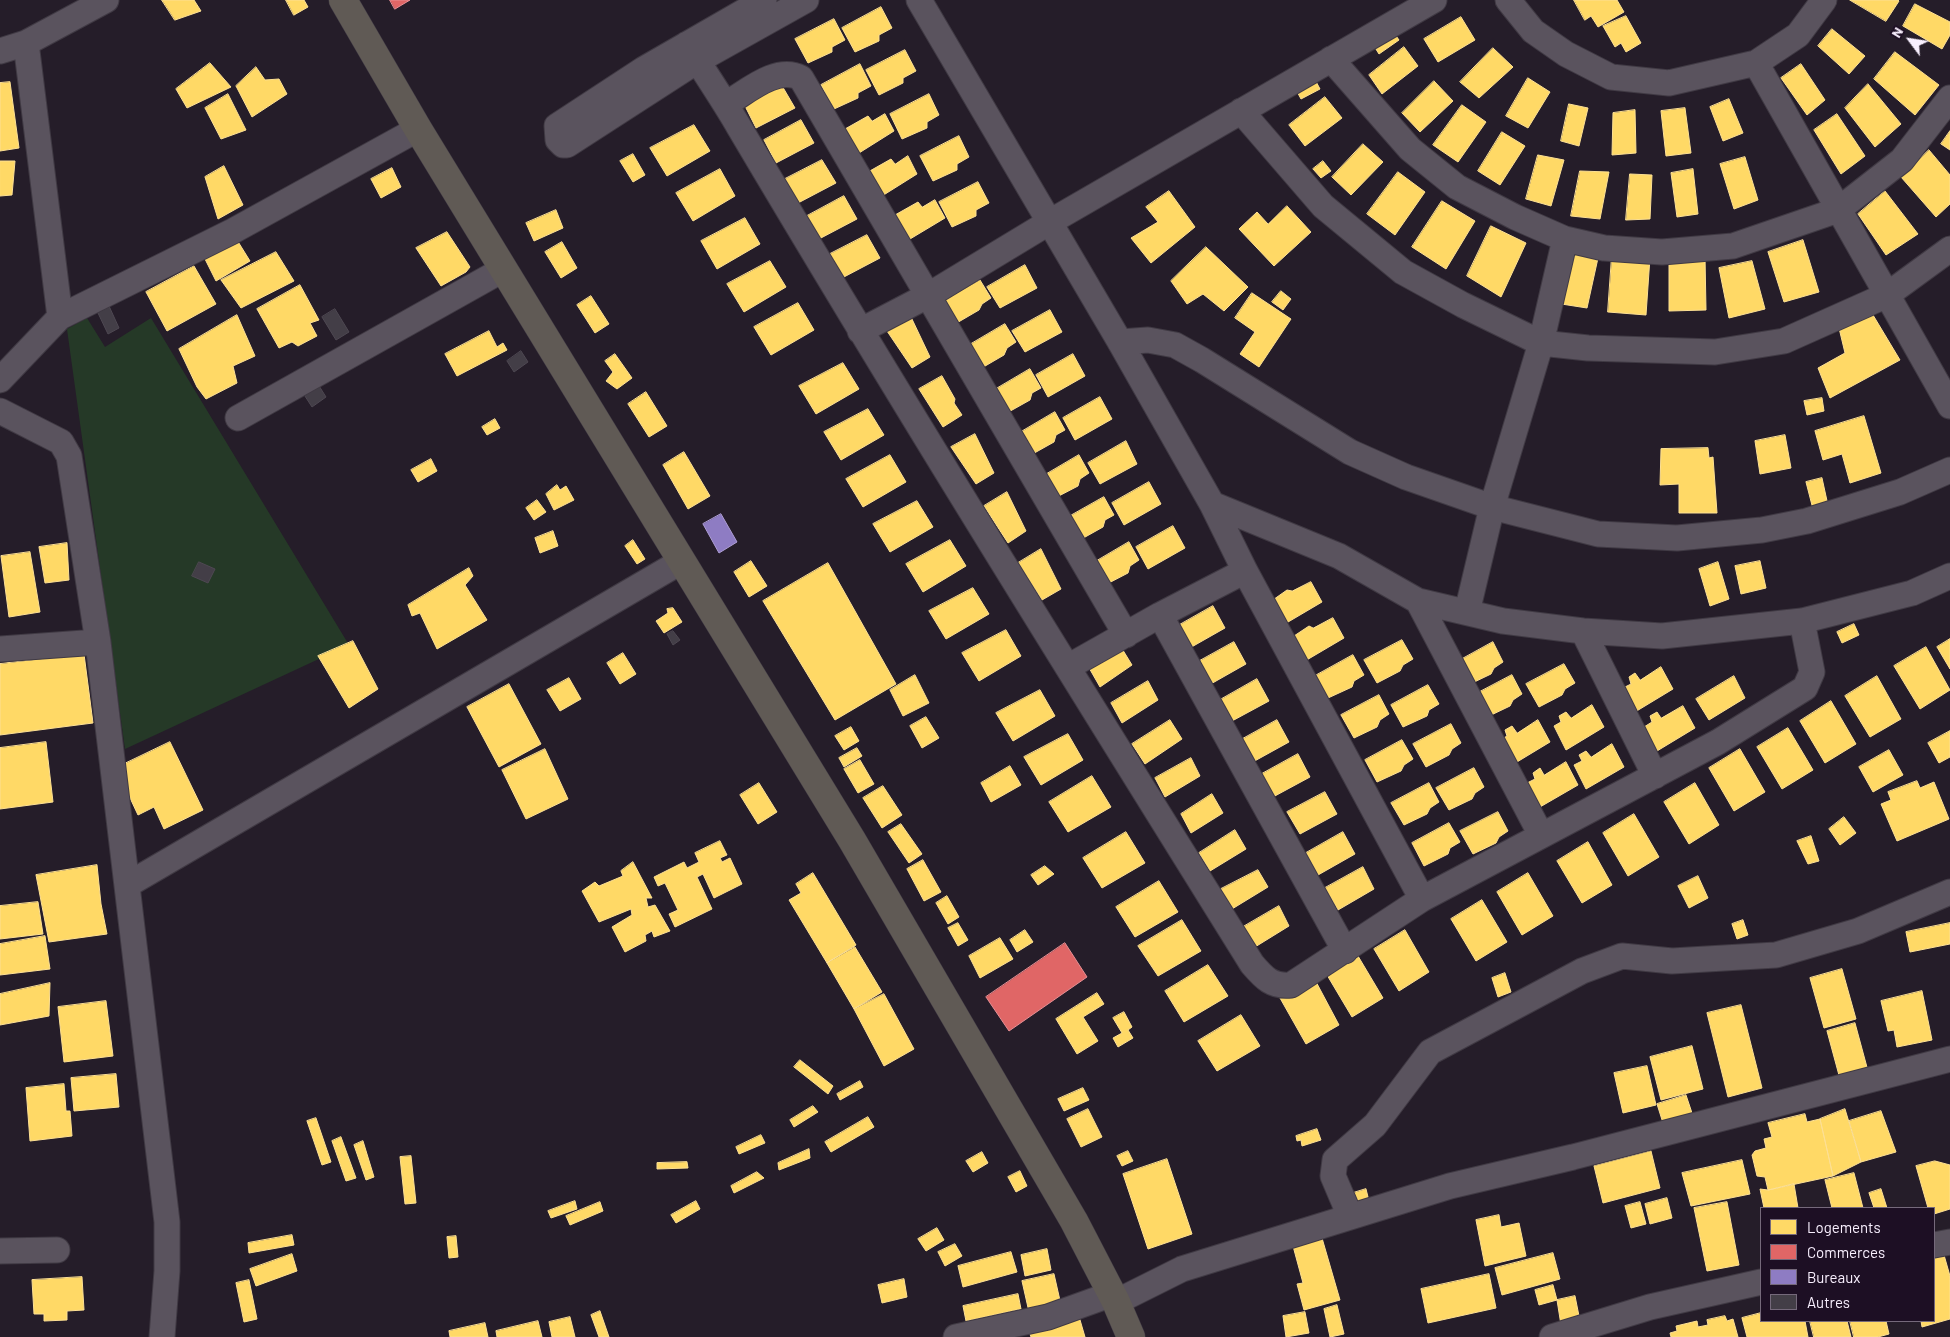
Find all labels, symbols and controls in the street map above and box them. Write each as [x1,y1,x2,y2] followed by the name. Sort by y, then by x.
[1885,15,1935,65] north arrow
[1887,24,1906,40] text: N
[1760,1207,1935,1322] legend
[1807,1218,1881,1236] text: Logements
[1807,1243,1885,1261] text: Commerces
[1807,1268,1860,1286] text: Bureaux
[1807,1293,1850,1311] text: Autres

